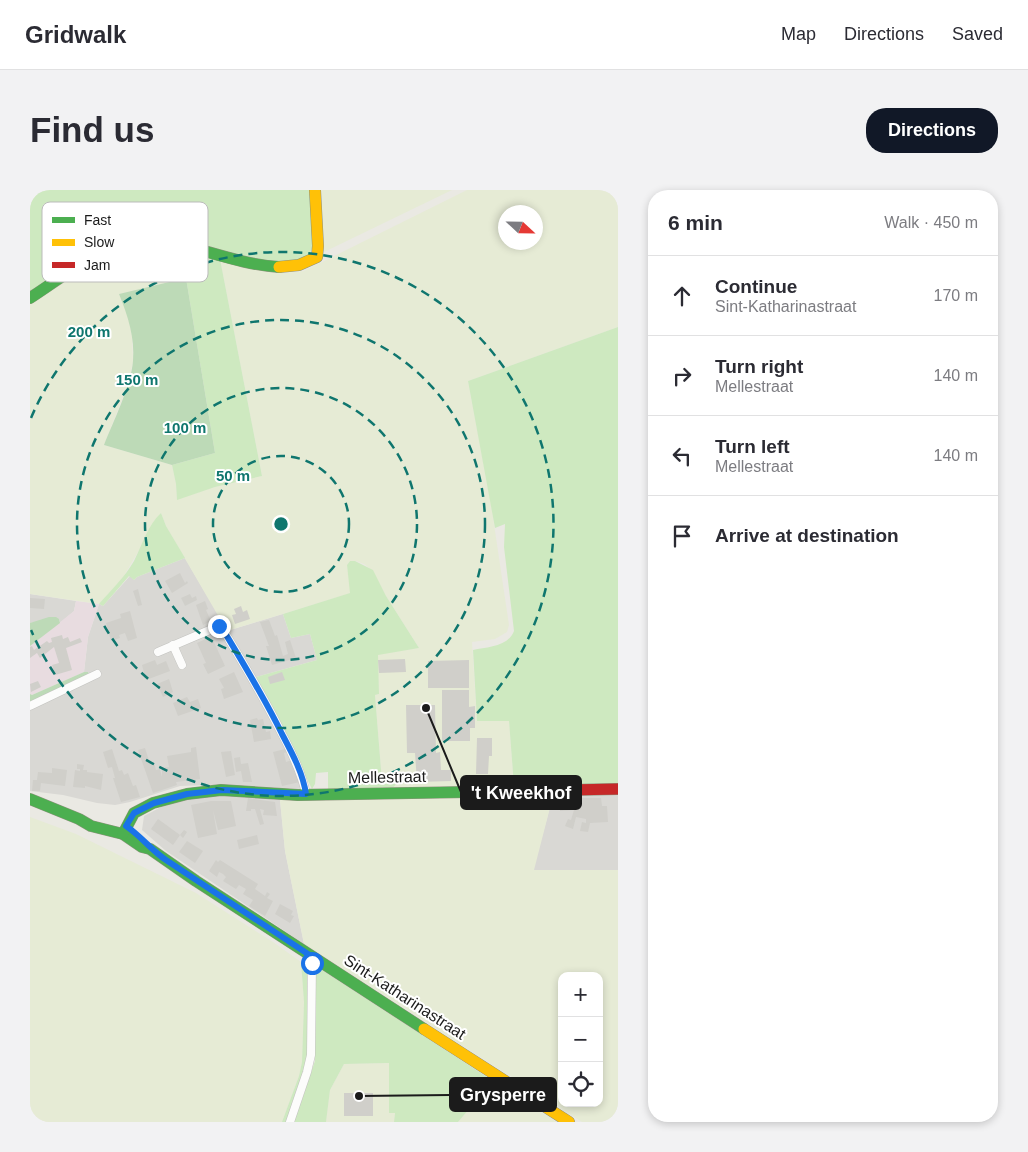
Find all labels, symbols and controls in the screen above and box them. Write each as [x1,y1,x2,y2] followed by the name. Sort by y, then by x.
[25,21,126,48] text: Gridwalk
[781,24,816,44] text: Map
[844,24,924,44] text: Directions
[952,24,1003,44] text: Saved
[866,108,998,153] button: Directions
[30,110,154,149] text: Find us
[42,202,208,282] legend
[498,205,543,250] north arrow
[668,211,723,234] text: 6 min
[84,212,111,228] text: Fast
[884,214,978,231] text: Walk · 450 m
[84,234,115,250] text: Slow
[84,257,110,273] text: Jam
[715,276,797,297] text: Continue
[668,282,696,310] icon: ahead
[934,287,978,304] text: 170 m
[715,298,856,315] text: Sint-Katharinastraat
[68,323,110,340] text: 200 m
[715,356,803,377] text: Turn right
[668,362,696,390] icon: right
[934,367,978,384] text: 140 m
[116,371,158,388] text: 150 m
[715,378,793,395] text: Mellestraat
[164,419,206,436] text: 100 m
[715,436,790,457] text: Turn left
[668,442,696,470] icon: left
[934,447,978,464] text: 140 m
[715,458,793,475] text: Mellestraat
[216,467,250,484] text: 50 m
[272,515,290,533] centre of rings
[668,522,696,550] icon: arrive
[715,525,899,546] text: Arrive at destination
[208,615,231,638] route end
[348,768,427,786] street label: Mellestraat
[461,776,581,809] callout: 't Kweekhof
[471,783,572,803] text: 't Kweekhof
[341,951,469,1043] street label: Sint-Katharinastraat
[301,952,324,975] route start
[558,972,603,1107] map controls
[558,972,603,1017] button: +
[558,1017,603,1062] button: −
[558,1062,603,1107] button: locate
[450,1078,556,1111] callout: Grysperre
[460,1085,546,1105] text: Grysperre

